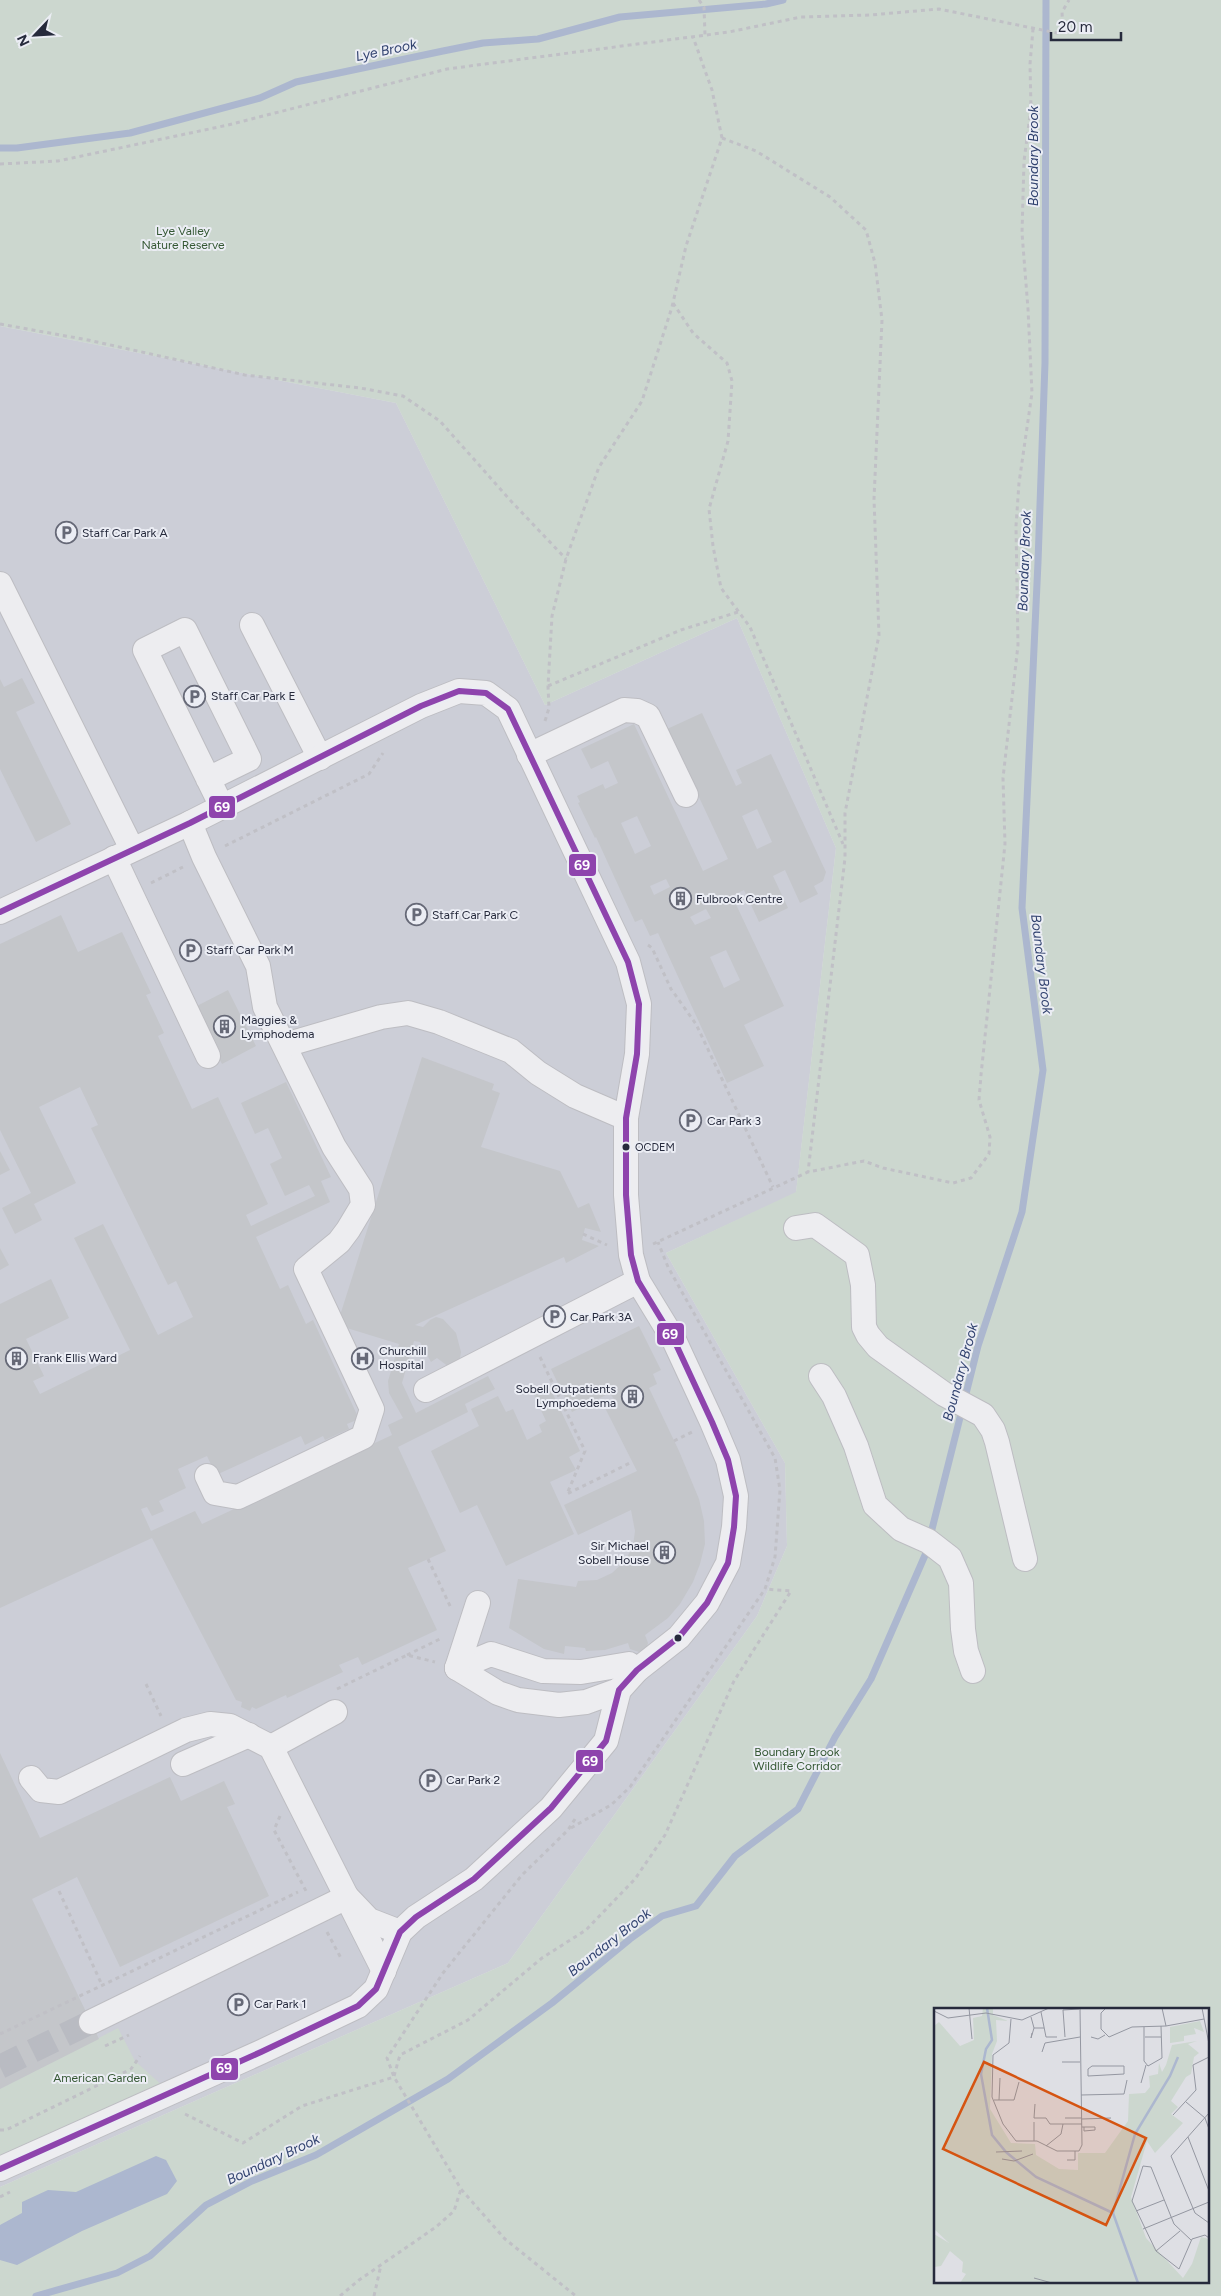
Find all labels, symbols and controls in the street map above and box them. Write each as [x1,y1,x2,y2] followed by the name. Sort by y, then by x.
[10,10,60,60] north arrow
[1051,10,1121,42] scale bar
[1058,18,1092,36] text: 20 m
[14,32,34,49] text: N
[354,35,419,65] water label: Lye Brook
[1025,104,1042,206] water label: Boundary Brook
[141,224,225,252] park label: Lye Valley Nature Reserve
[1014,509,1035,612] water label: Boundary Brook
[54,521,78,545] parking icon: Staff Car Park A
[82,526,168,540] place label: Staff Car Park A
[183,684,207,708] parking icon: Staff Car Park E
[211,689,296,703] place label: Staff Car Park E
[208,795,236,819] line badge: 69
[214,799,230,816] text: 69
[568,853,597,877] line badge: 69
[574,857,590,874] text: 69
[668,887,692,911] building icon: Fulbrook Centre
[696,892,783,906] place label: Fulbrook Centre
[404,903,428,927] parking icon: Staff Car Park C
[432,908,518,922] place label: Staff Car Park C
[1027,913,1056,1016] water label: Boundary Brook
[178,938,202,962] parking icon: Staff Car Park M
[206,943,294,957] place label: Staff Car Park M
[241,1013,314,1041] place label: Maggies & Lymphodema
[213,1015,237,1039] building icon: Maggies & Lymphodema
[679,1109,703,1133] parking icon: Car Park 3
[707,1114,761,1128] place label: Car Park 3
[635,1141,675,1154] place label: OCDEM
[621,1142,631,1152] marker: OCDEM
[542,1305,566,1329] parking icon: Car Park 3A
[570,1310,632,1324] place label: Car Park 3A
[939,1320,982,1423] water label: Boundary Brook
[656,1322,685,1346] line badge: 69
[662,1326,678,1343] text: 69
[379,1344,426,1372] place label: Churchill Hospital
[5,1346,29,1370] building icon: Frank Ellis Ward
[351,1346,375,1370] hospital icon: Churchill Hospital
[33,1351,117,1365] place label: Frank Ellis Ward
[515,1382,616,1410] place label: Sobell Outpatients Lymphoedema
[620,1384,644,1408] building icon: Sobell Outpatients Lymphoedema
[578,1539,649,1567] place label: Sir Michael Sobell House
[653,1541,677,1565] building icon: Sir Michael Sobell House
[673,1633,683,1643] unlabelled marker
[753,1745,841,1773] park label: Boundary Brook Wildlife Corridor
[575,1749,604,1773] line badge: 69
[582,1753,598,1770] text: 69
[418,1768,442,1792] parking icon: Car Park 2
[446,1773,500,1787] place label: Car Park 2
[564,1904,655,1980] water label: Boundary Brook
[226,1992,250,2016] parking icon: Car Park 1
[254,1997,307,2011] place label: Car Park 1
[934,2008,1208,2284] inset map
[210,2057,239,2081] line badge: 69
[216,2060,232,2077] text: 69
[53,2071,147,2085] park label: American Garden
[224,2130,324,2188] water label: Boundary Brook

